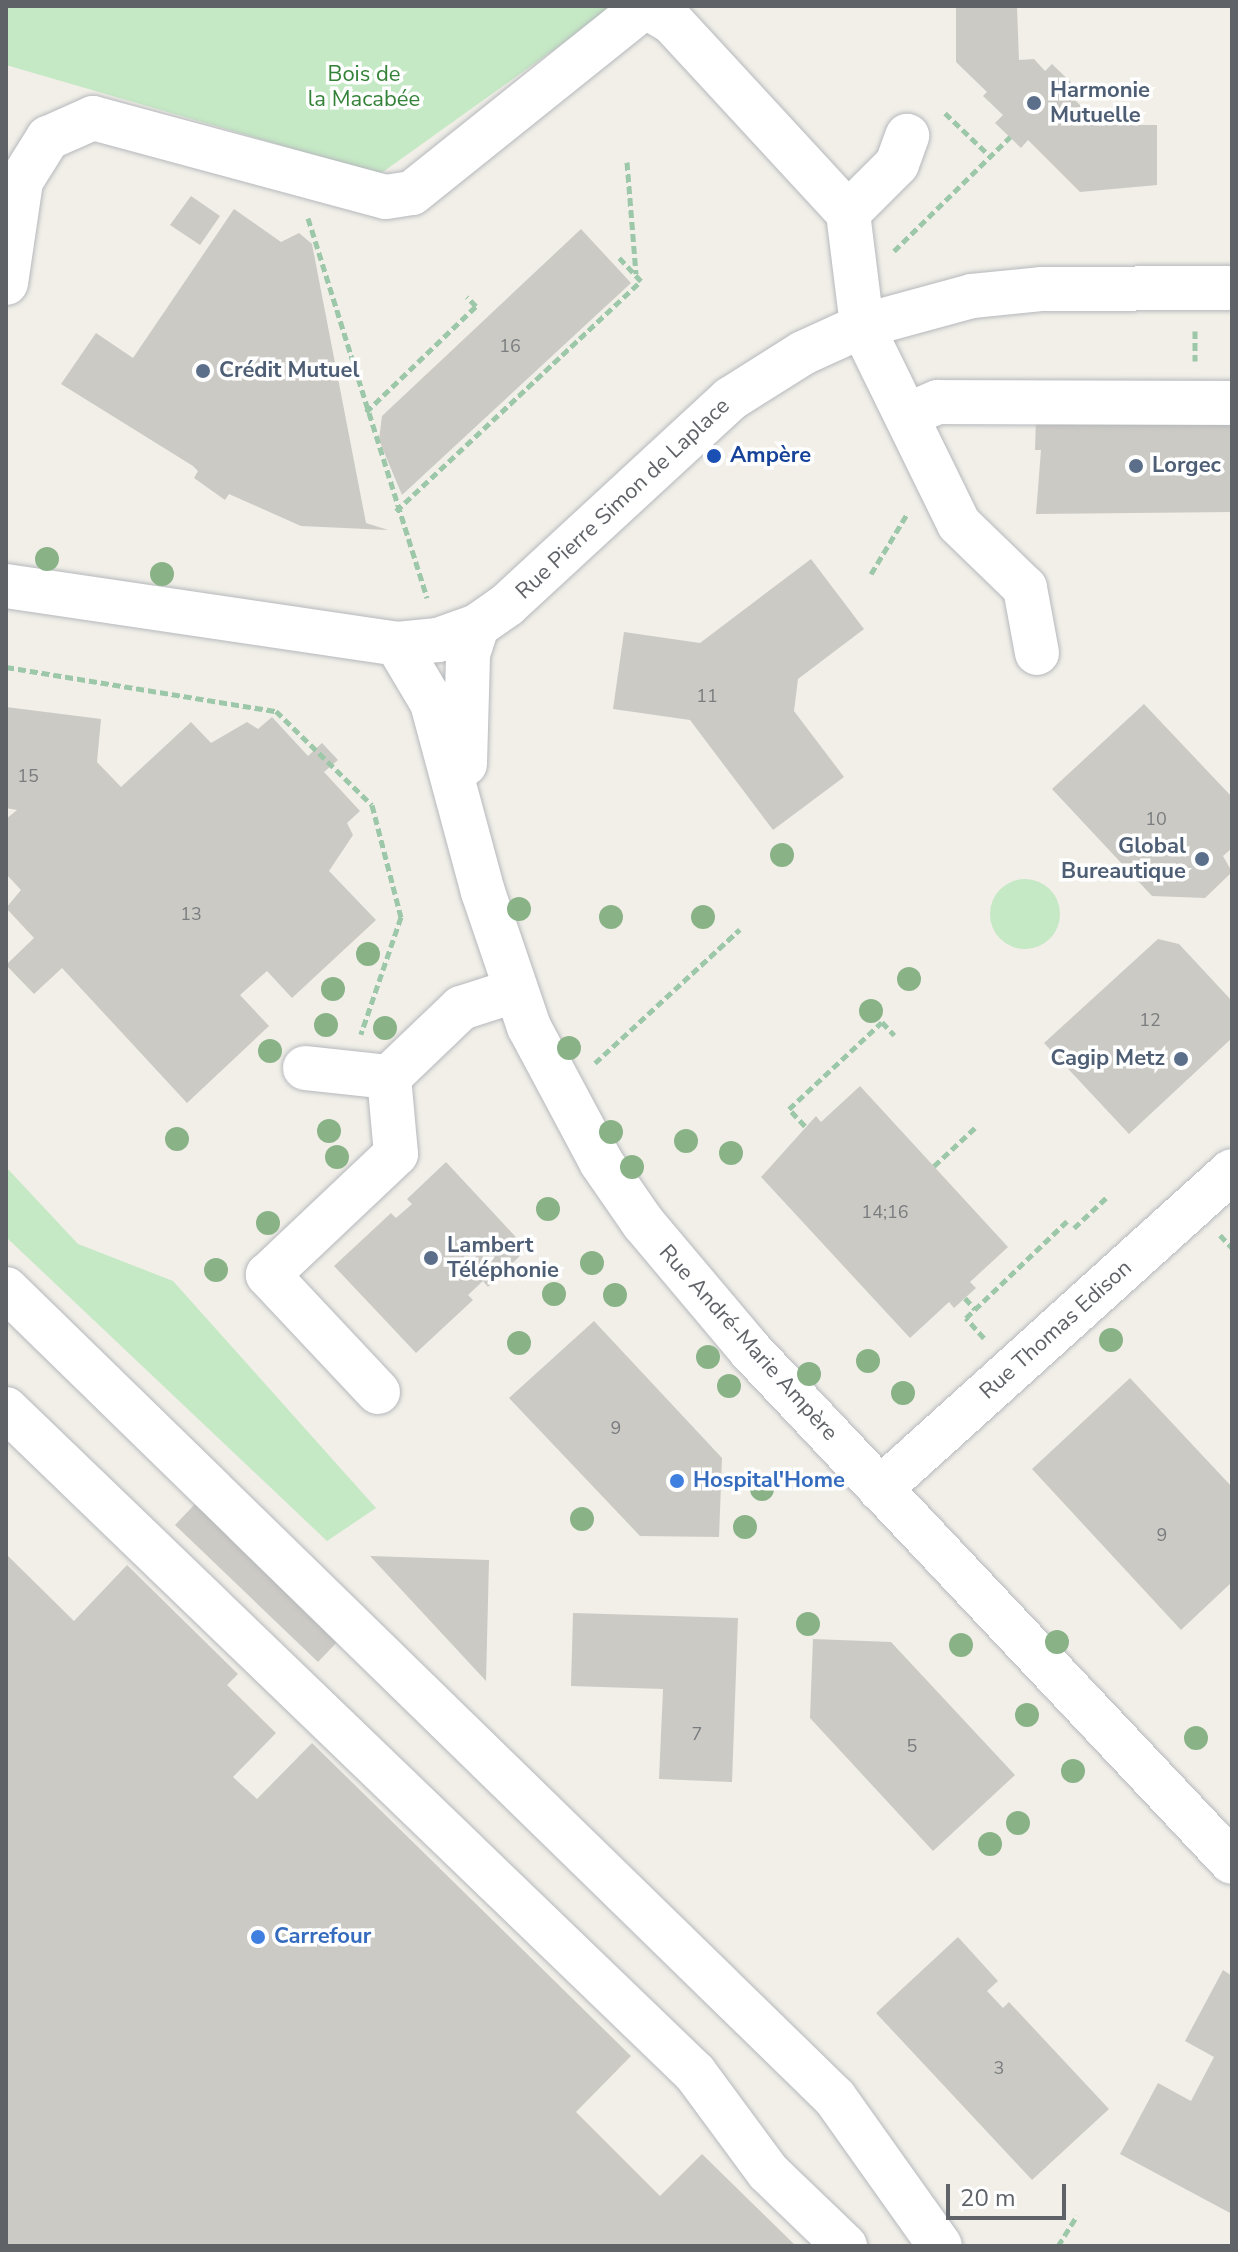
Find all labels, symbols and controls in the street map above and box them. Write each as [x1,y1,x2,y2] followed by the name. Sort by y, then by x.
[308,61,420,112] park label: Bois de la Macabée
[1050,77,1150,128] place label: Harmonie Mutuelle
[1025,94,1043,112] marker: Harmonie Mutuelle
[499,335,521,357] house number: 16
[219,358,359,384] place label: Crédit Mutuel
[194,362,212,380] marker: Crédit Mutuel
[511,393,735,605] street label: Rue Pierre Simon de Laplace
[730,443,811,469] place label: Ampère
[705,447,723,465] marker: Ampère
[1152,453,1221,479] place label: Lorgec
[1127,457,1145,475] marker: Lorgec
[696,685,718,707] house number: 11
[17,765,39,787] house number: 15
[1145,808,1167,830] house number: 10
[1061,833,1186,884] place label: Global Bureautique
[1193,850,1211,868] marker: Global Bureautique
[180,903,202,925] house number: 13
[1139,1009,1161,1031] house number: 12
[1050,1046,1165,1072] place label: Cagip Metz
[1172,1050,1190,1068] marker: Cagip Metz
[861,1201,909,1223] house number: 14;16
[447,1232,559,1284] place label: Lambert Téléphonie
[653,1240,843,1446] street label: Rue André-Marie Ampère
[422,1249,440,1267] marker: Lambert Téléphonie
[975,1255,1137,1405] street label: Rue Thomas Edison
[611,1417,621,1439] house number: 9
[693,1468,845,1494] place label: Hospital'Home
[668,1472,686,1490] marker: Hospital'Home
[1157,1524,1167,1546] house number: 9
[692,1723,702,1745] house number: 7
[907,1735,917,1757] house number: 5
[274,1924,371,1950] place label: Carrefour
[249,1928,267,1946] marker: Carrefour
[994,2057,1004,2079] house number: 3
[950,2168,1070,2218] scale bar
[960,2182,1016,2214] text: 20 m

